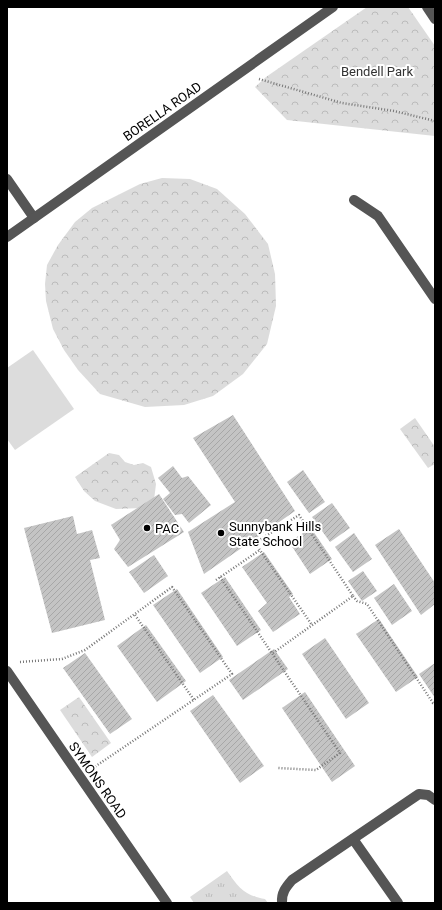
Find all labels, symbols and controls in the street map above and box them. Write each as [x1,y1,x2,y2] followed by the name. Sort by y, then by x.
[341,64,413,79] park label: Bendell Park
[120,79,204,144] street label: BORELLA ROAD
[229,519,322,549] place label: Sunnybank Hills State School
[155,521,179,536] place label: PAC
[142,523,152,533] marker: PAC
[216,528,226,538] marker: Sunnybank Hills State School
[66,739,130,821] street label: SYMONS ROAD

